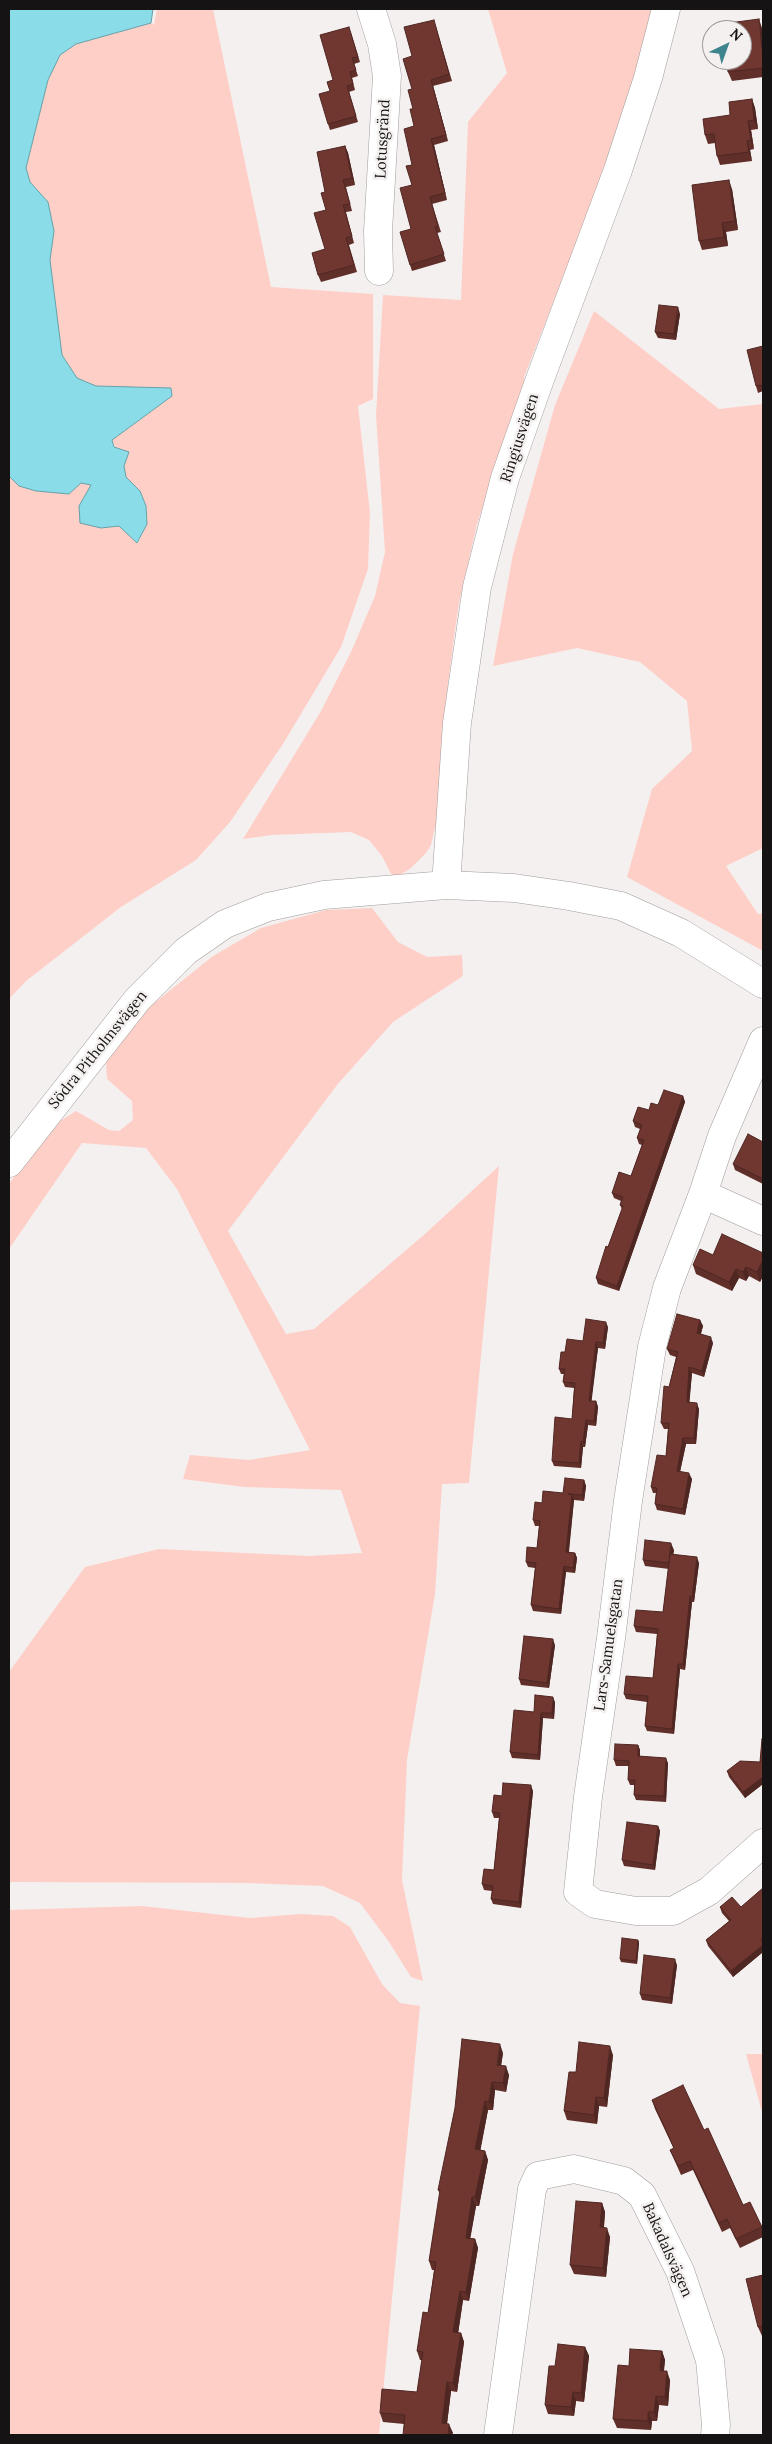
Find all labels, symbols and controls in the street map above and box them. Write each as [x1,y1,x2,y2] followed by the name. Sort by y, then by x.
[702,20,752,70] north arrow
[726,24,746,45] text: N
[372,99,394,179] street label: Lotusgränd
[497,391,543,485] street label: Ringiusvägen
[45,987,151,1113] street label: Södra Pitholmsvägen
[591,1578,627,1712] street label: Lars-Samuelsgatan
[638,2200,696,2300] street label: Bakadalsvägen

